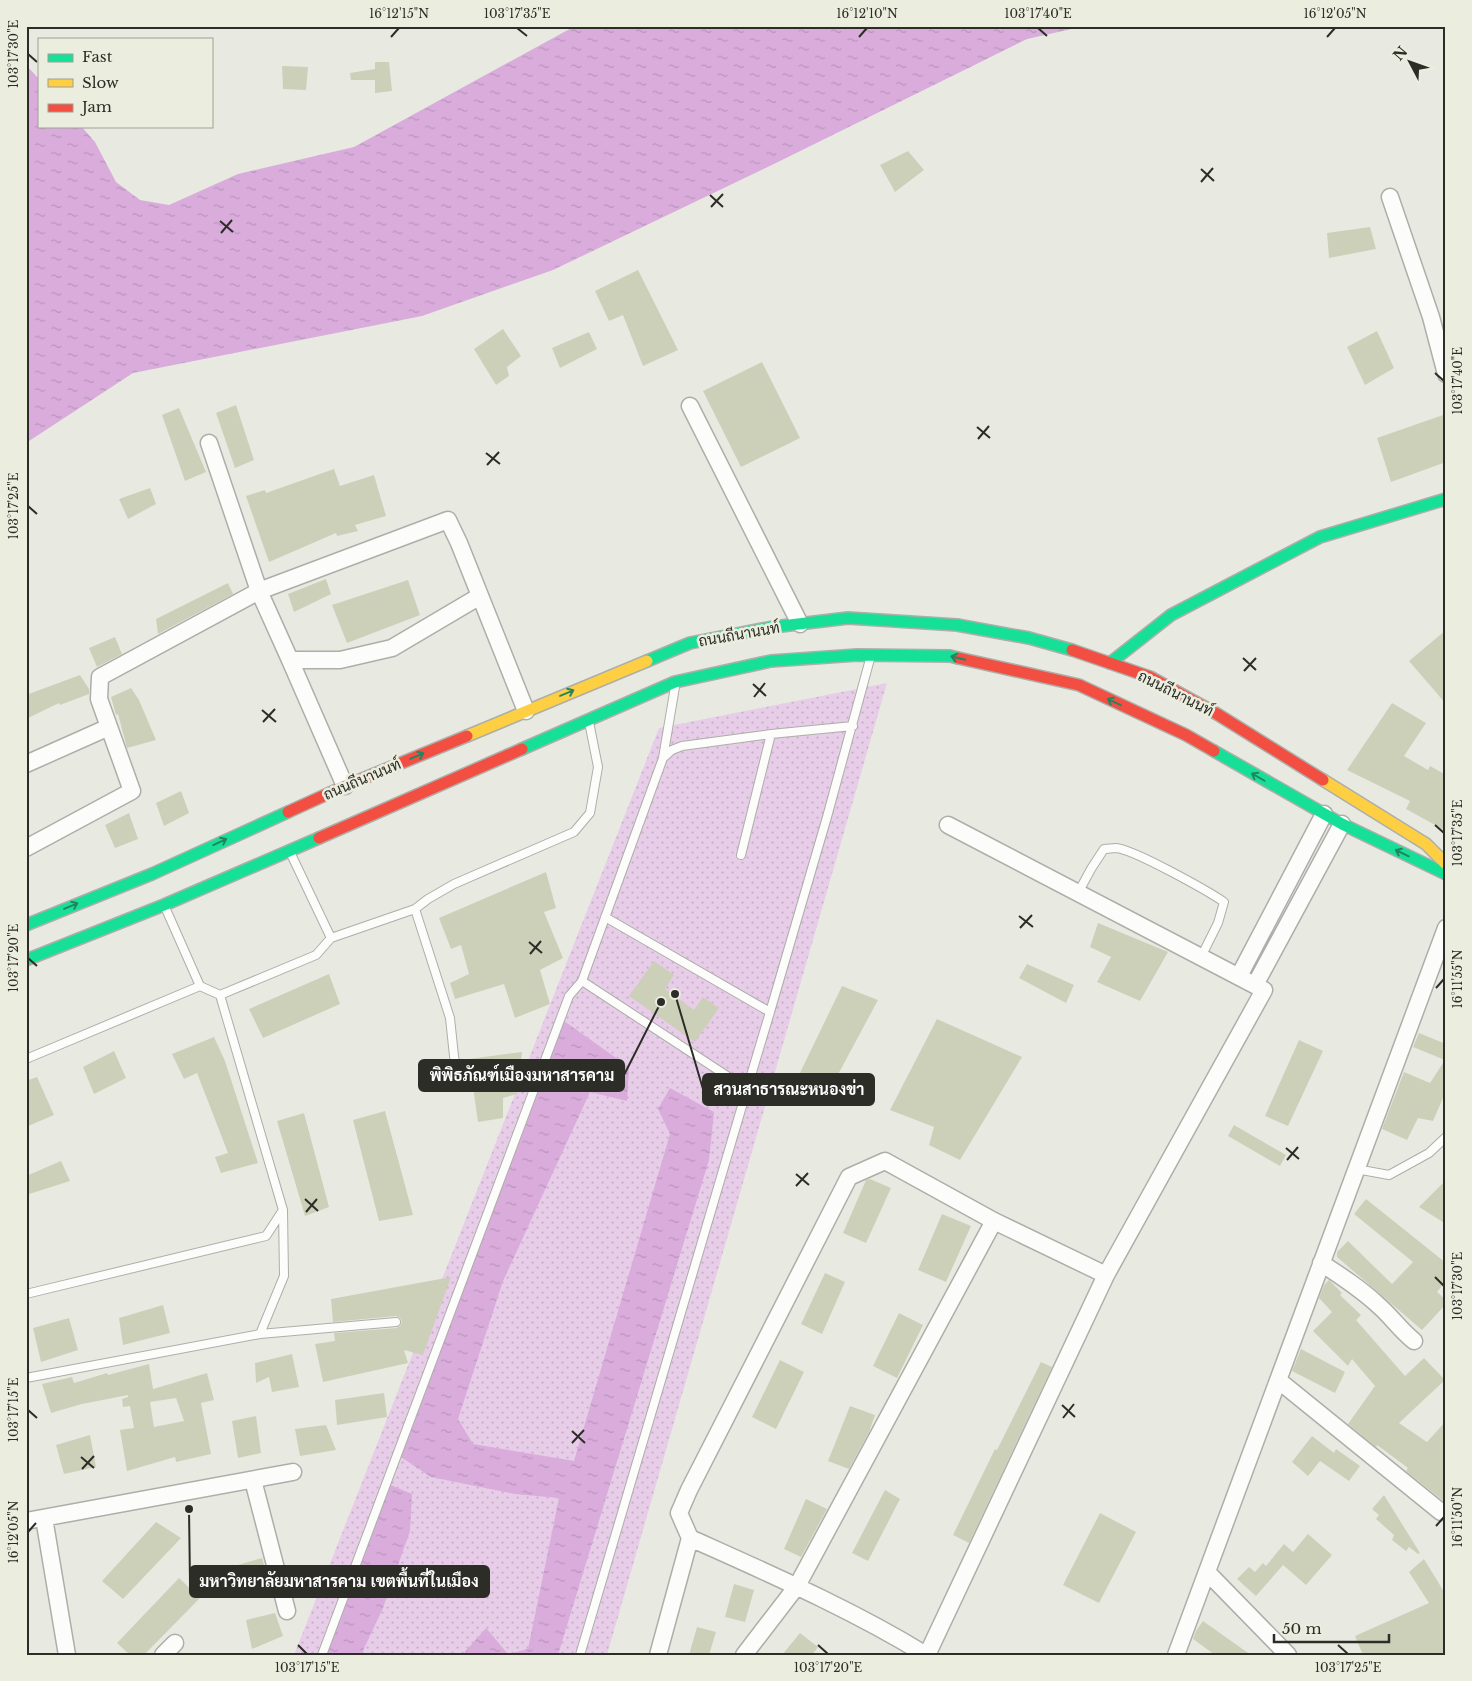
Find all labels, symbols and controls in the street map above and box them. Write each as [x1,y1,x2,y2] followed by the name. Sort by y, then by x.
[369,6,429,21] text: 16°12'15"N
[484,6,551,21] text: 103°17'35"E
[836,6,898,21] text: 16°12'10"N
[1004,6,1072,21] text: 103°17'40"E
[1303,6,1367,21] text: 16°12'05"N
[6,19,21,88] text: 103°17'30"E
[38,38,212,128] legend
[1384,38,1434,88] north arrow
[1389,43,1411,64] text: N
[82,47,113,66] text: Fast
[82,73,119,92] text: Slow
[80,97,112,116] text: Jam
[1450,347,1465,415] text: 103°17'40"E
[6,472,21,539] text: 103°17'25"E
[697,617,781,651] street label: ถนนถีนานนท์
[951,653,967,662] one-way arrow
[1135,666,1217,720] street label: ถนนถีนานนท์
[559,688,574,698] one-way arrow
[1107,696,1122,706] one-way arrow
[409,750,424,760] one-way arrow
[320,754,404,804] street label: ถนนถีนานนท์
[1252,771,1266,781] one-way arrow
[1450,799,1465,866] text: 103°17'35"E
[213,837,228,847] one-way arrow
[1395,847,1410,857] one-way arrow
[63,900,78,910] one-way arrow
[6,923,21,992] text: 103°17'20"E
[1450,949,1465,1009] text: 16°11'55"N
[419,1060,624,1091] callout: พิพิธภัณฑ์เมืองมหาสารคาม
[430,1064,614,1085] text: พิพิธภัณฑ์เมืองมหาสารคาม
[703,1074,874,1105] callout: สวนสาธารณะหนองข่า
[713,1079,865,1099] text: สวนสาธารณะหนองข่า
[1450,1251,1465,1320] text: 103°17'30"E
[6,1377,21,1442] text: 103°17'15"E
[1450,1486,1465,1547] text: 16°11'50"N
[6,1500,21,1564] text: 16°12'05"N
[190,1566,489,1597] callout: มหาวิทยาลัยมหาสารคาม เขตพื้นที่ในเมือง
[199,1567,479,1591] text: มหาวิทยาลัยมหาสารคาม เขตพื้นที่ในเมือง
[1274,1611,1390,1643] scale bar
[1282,1619,1322,1638] text: 50 m
[275,1660,340,1675] text: 103°17'15"E
[794,1660,863,1675] text: 103°17'20"E
[1315,1660,1382,1675] text: 103°17'25"E

